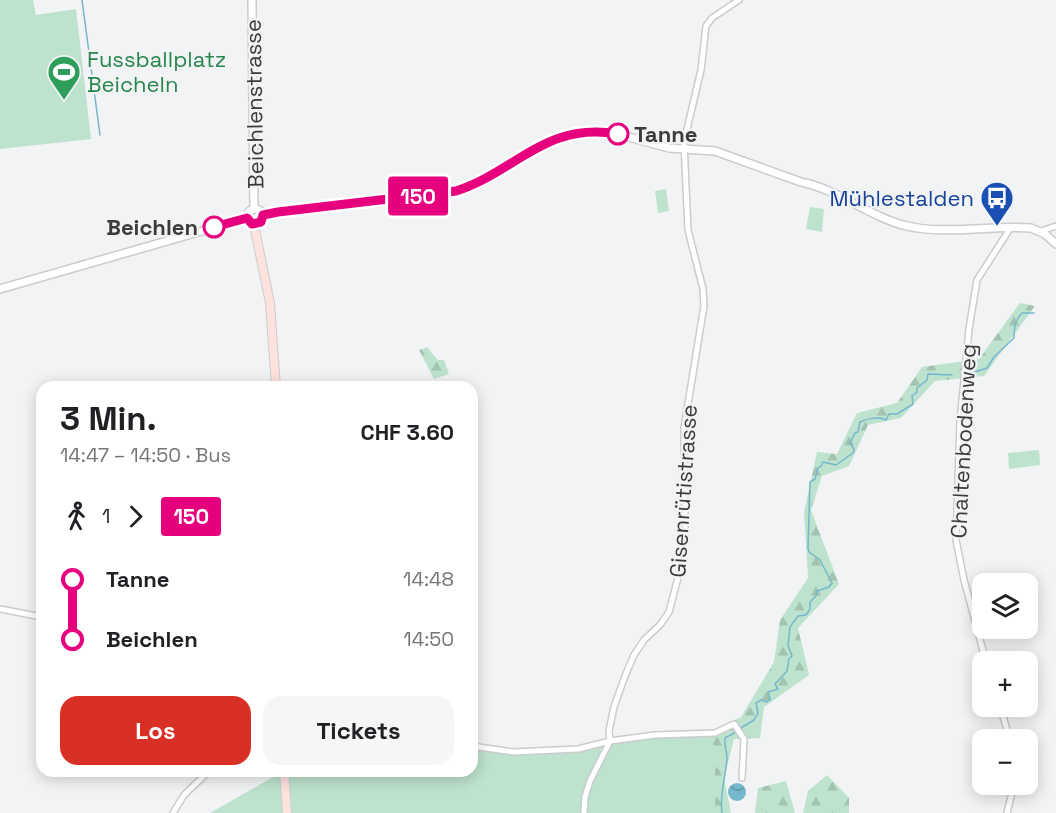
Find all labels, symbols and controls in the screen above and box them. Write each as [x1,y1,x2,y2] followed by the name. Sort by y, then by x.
[239,19,269,189] street label: Beichlenstrasse
[87,45,226,98] place label: Fussballplatz Beicheln
[46,54,82,101] sports icon: Fussballplatz Beicheln
[634,120,698,148] place label: Tanne
[607,123,629,145] marker: Tanne
[384,176,452,216] line badge: 150
[979,180,1015,227] bus stop icon: Mühlestalden
[400,183,436,210] text: 150
[829,184,974,212] place label: Mühlestalden
[106,213,198,241] place label: Beichlen
[203,216,225,238] marker: Beichlen
[944,343,982,539] street label: Chaltenbodenweg
[60,398,157,440] text: 3 Min.
[663,404,703,578] street label: Gisenrütistrasse
[360,418,454,446] text: CHF 3.60
[60,442,231,468] text: 14:47 – 14:50 · Bus
[60,500,93,533] icon: walk
[119,500,152,533] icon: forward
[102,503,110,529] text: 1
[173,503,209,530] text: 150
[106,565,170,593] text: Tanne
[403,566,454,592] text: 14:48
[972,573,1038,795] map controls
[972,573,1038,639] button: layers
[106,625,198,653] text: Beichlen
[403,626,454,652] text: 14:50
[972,651,1038,717] button: +
[60,696,251,765] button: Los
[263,696,454,765] button: Tickets
[972,729,1038,795] button: −

